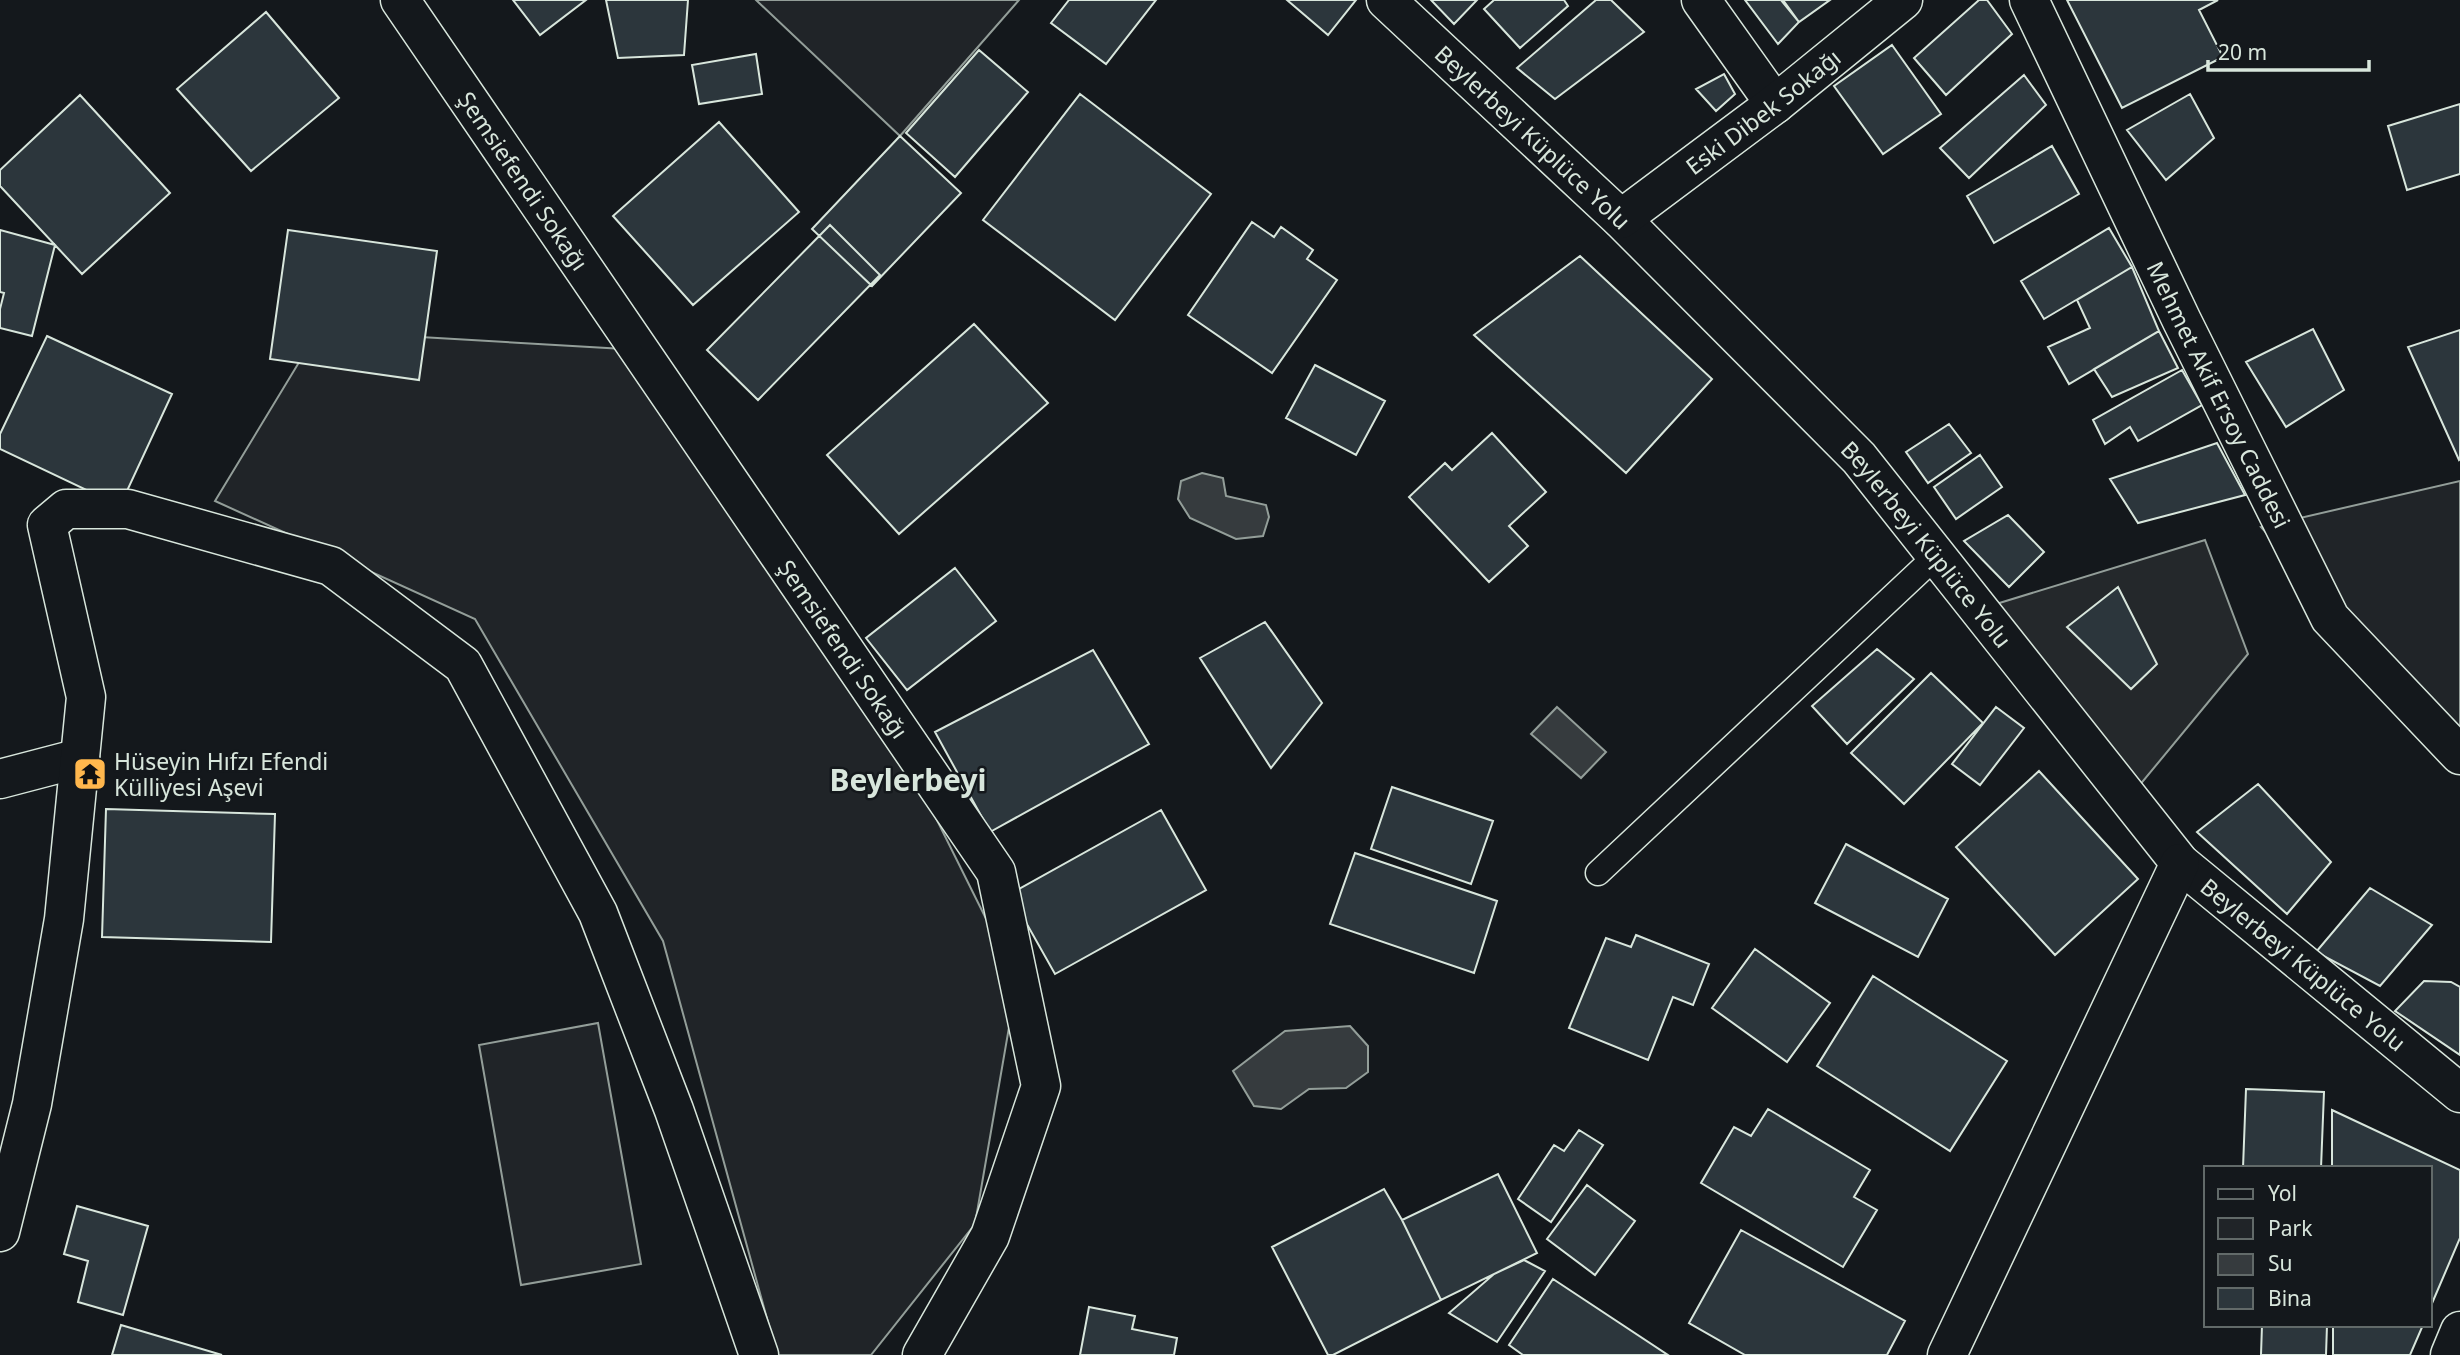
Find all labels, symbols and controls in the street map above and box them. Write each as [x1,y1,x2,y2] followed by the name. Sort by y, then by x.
[2208,28,2369,72] scale bar
[1428,38,1638,236] street label: Beylerbeyi Küplüce Yolu
[2218,38,2267,66] text: 20 m
[1679,41,1847,182] street label: Eski Dibek Sokağı
[451,85,596,277] street label: Şemsiefendi Sokağı
[2140,256,2299,533] street label: Mehmet Akif Ersoy Caddesi
[1834,433,2019,654] street label: Beylerbeyi Küplüce Yolu
[771,553,916,745] street label: Şemsiefendi Sokağı
[114,745,328,803] place label: Hüseyin Hıfzı Efendi Külliyesi Aşevi
[71,755,109,793] temple icon: Hüseyin Hıfzı Efendi Külliyesi Aşevi
[829,759,987,800] district label: Beylerbeyi
[2194,871,2413,1058] street label: Beylerbeyi Küplüce Yolu
[2204,1166,2432,1327] legend
[2268,1179,2297,1207] text: Yol
[2268,1214,2313,1242] text: Park
[2268,1249,2293,1277] text: Su
[2268,1284,2312,1312] text: Bina

